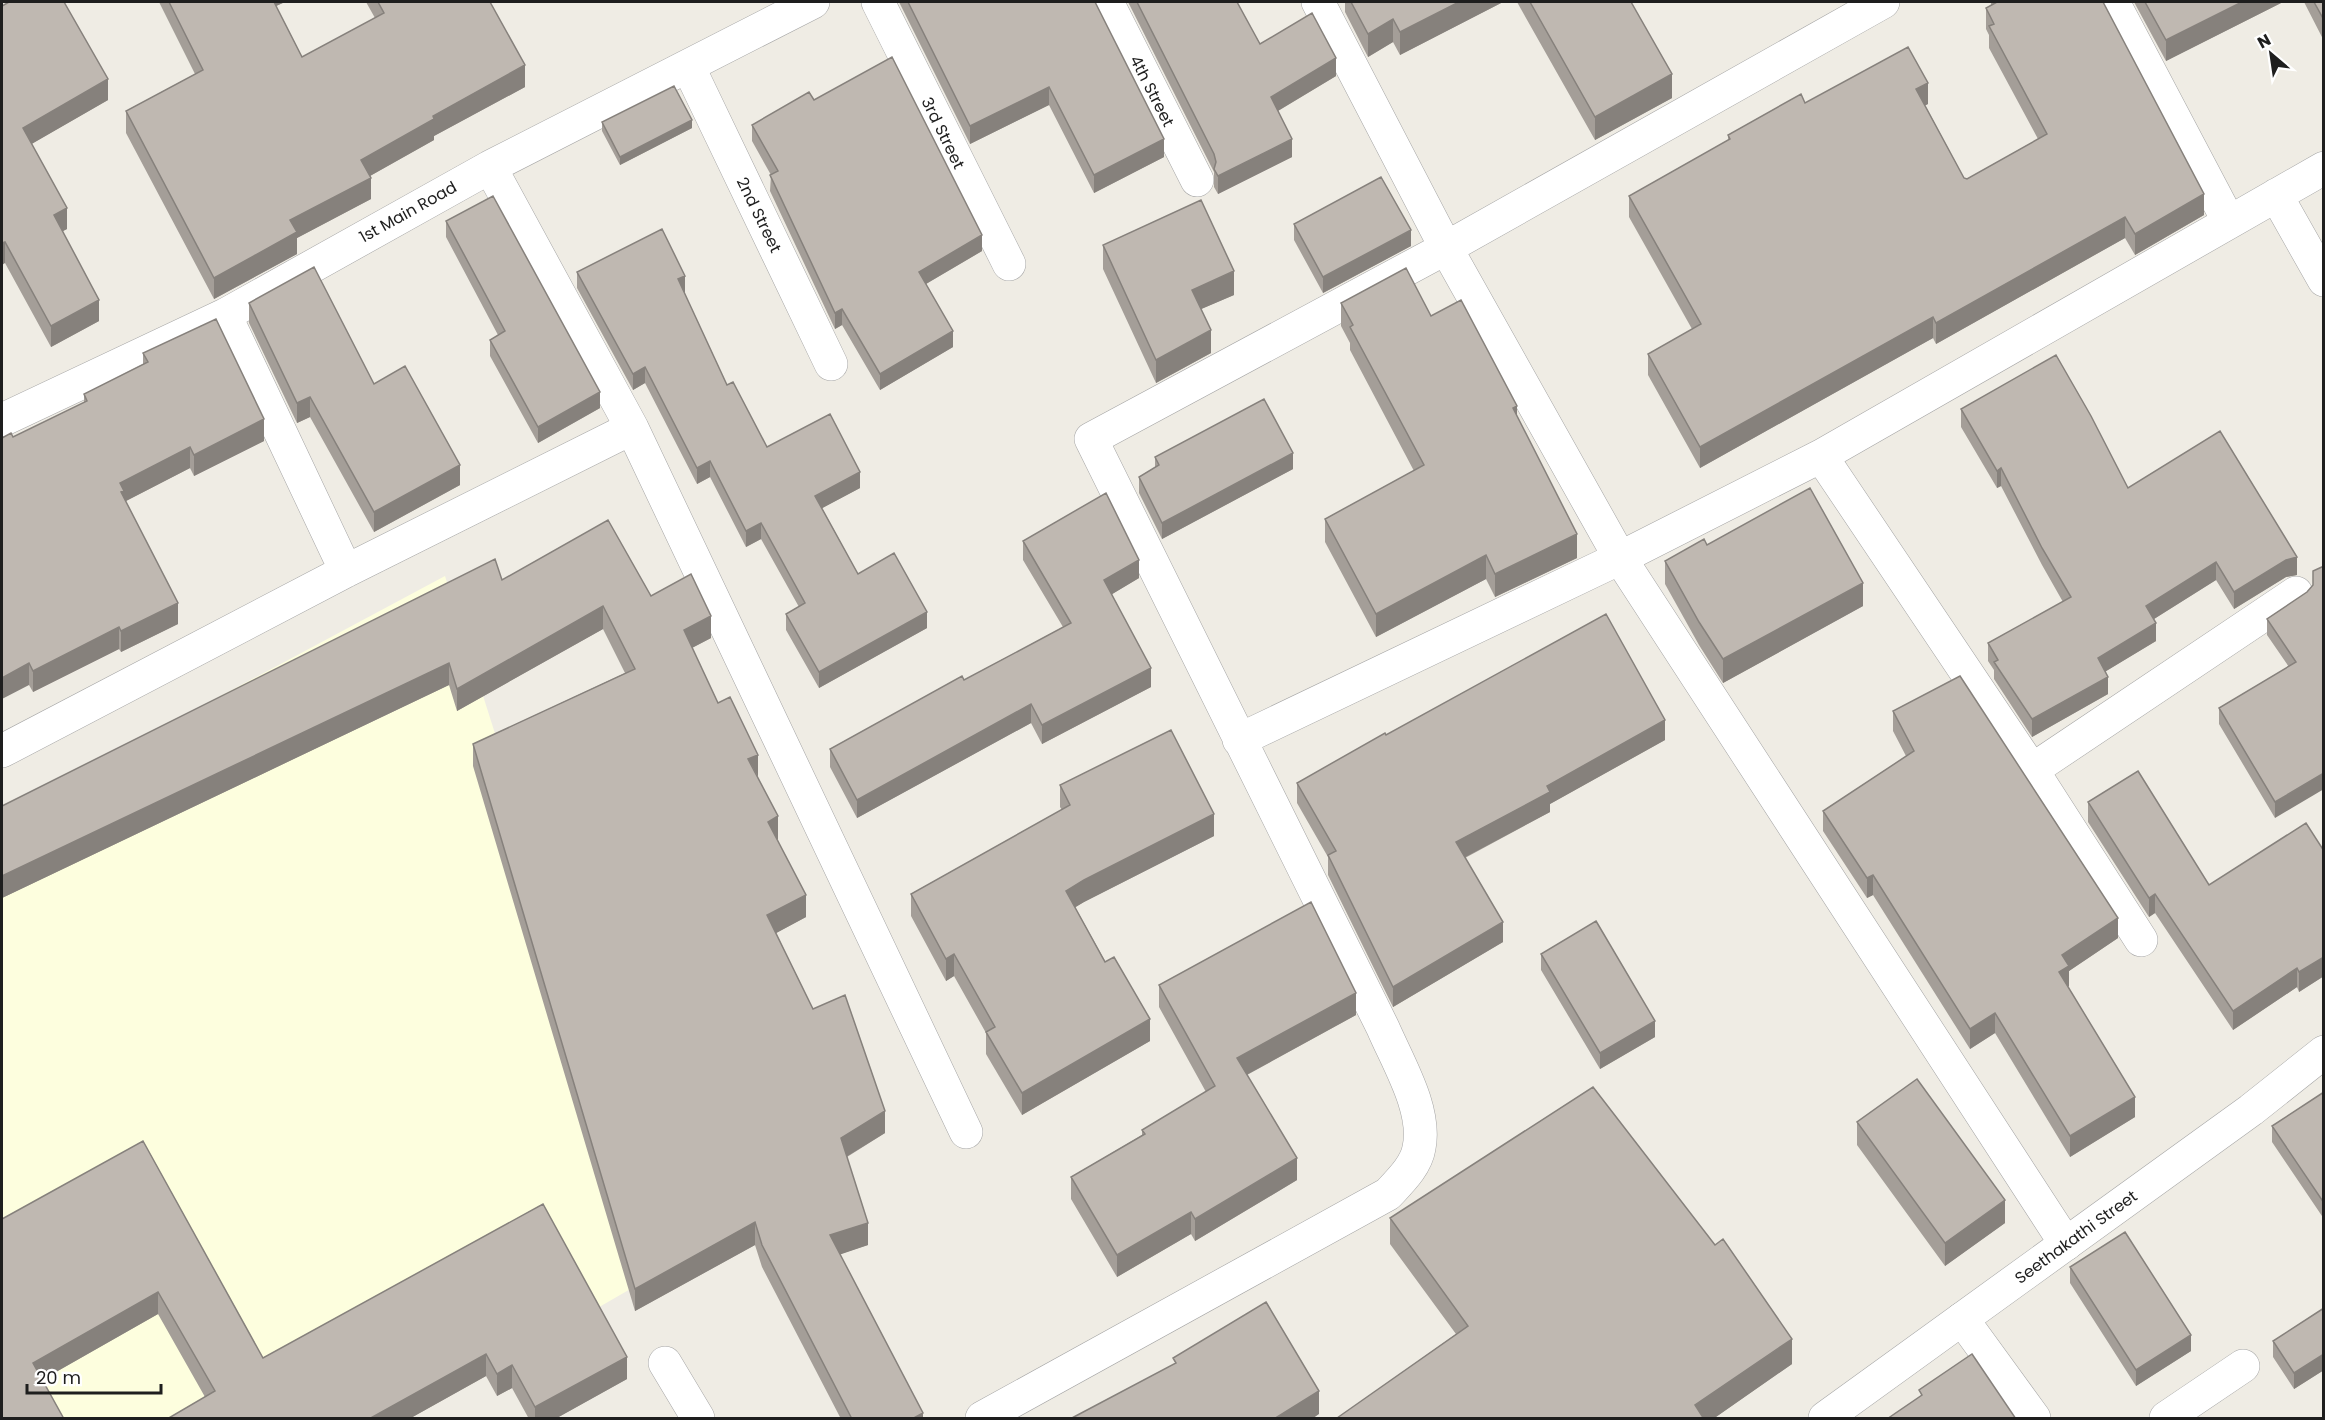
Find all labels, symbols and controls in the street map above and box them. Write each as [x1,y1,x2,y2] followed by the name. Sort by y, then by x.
[2241,24,2301,84] north arrow
[2253,28,2275,54] text: N
[1124,51,1180,131] street label: 4th Street
[916,93,970,173] street label: 3rd Street
[731,173,787,257] street label: 2nd Street
[355,176,461,248] street label: 1st Main Road
[2010,1185,2142,1289] street label: Seethakathi Street
[27,1357,160,1395] scale bar
[36,1365,81,1390] text: 20 m

